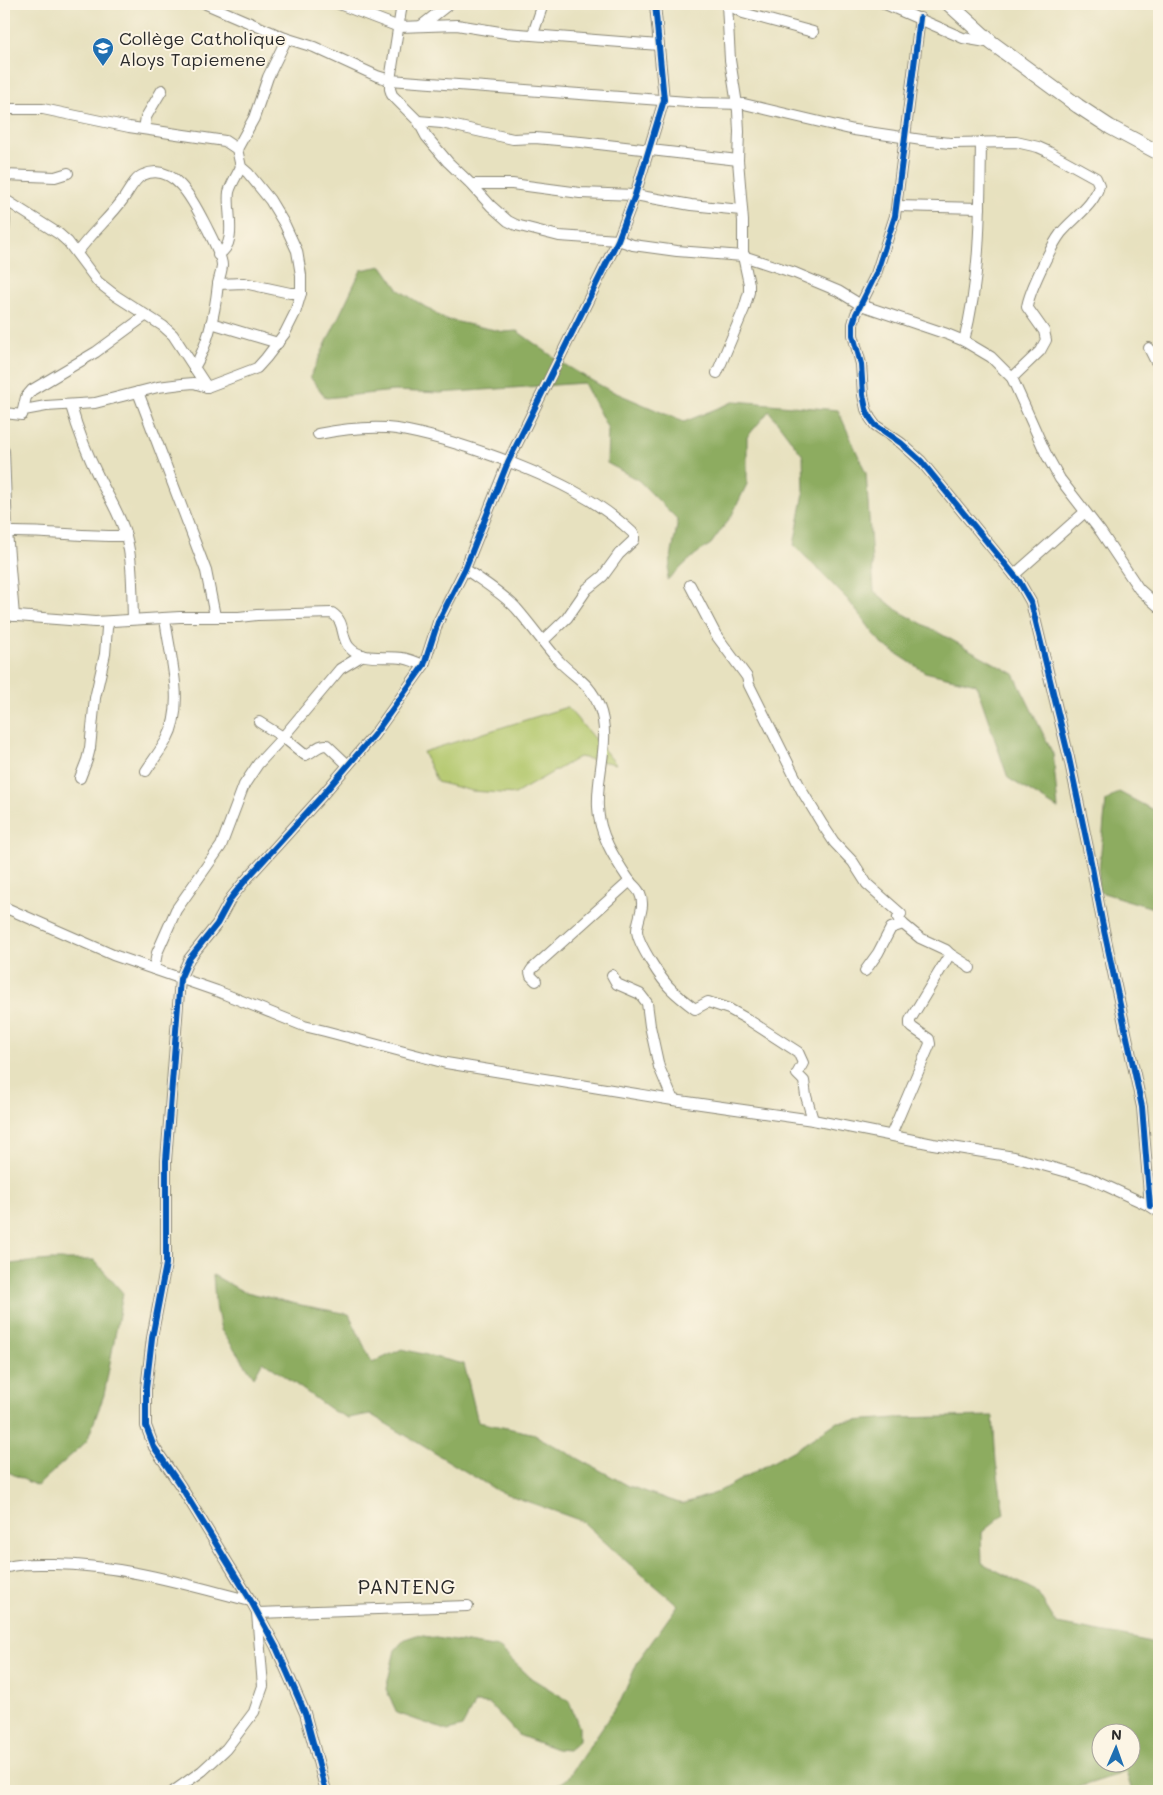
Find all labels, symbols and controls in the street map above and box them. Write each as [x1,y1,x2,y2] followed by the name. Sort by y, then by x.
[119,26,286,71] place label: Collège Catholique Aloys Tapiemene
[91,36,115,67] school or university icon: Collège Catholique Aloys Tapiemene
[358,1573,456,1599] district label: PANTENG
[1090,1722,1140,1772] north arrow
[1111,1725,1122,1744] text: N

